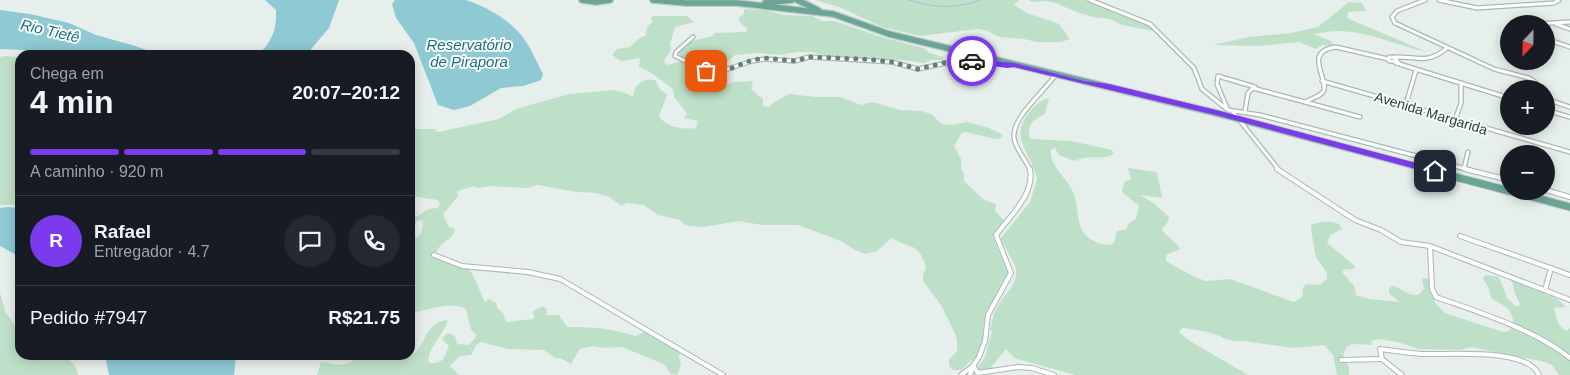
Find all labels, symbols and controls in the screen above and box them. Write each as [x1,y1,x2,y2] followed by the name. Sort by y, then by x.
[19,15,81,46] water label: Rio Tietê
[1500,15,1555,70] north arrow
[1500,15,1555,200] map controls
[426,36,512,70] water label: Reservatório de Pirapora
[947,36,997,86] courier
[958,47,986,75] icon: car
[685,50,727,92] pin
[692,57,720,85] icon: bag
[30,65,104,82] text: Chega em
[1500,80,1555,135] button: +
[292,82,400,103] text: 20:07–20:12
[30,84,114,120] text: 4 min
[1373,88,1490,138] street label: Avenida Margarida
[1500,145,1555,200] button: −
[1414,150,1456,192] pin
[1421,157,1449,185] icon: home
[30,163,163,180] text: A caminho · 920 m
[284,215,336,267] button: chat
[348,215,400,267] button: phone
[94,221,151,242] text: Rafael
[49,230,63,251] text: R
[94,243,210,260] text: Entregador · 4.7
[30,307,147,328] text: Pedido #7947
[328,307,400,328] text: R$21.75

